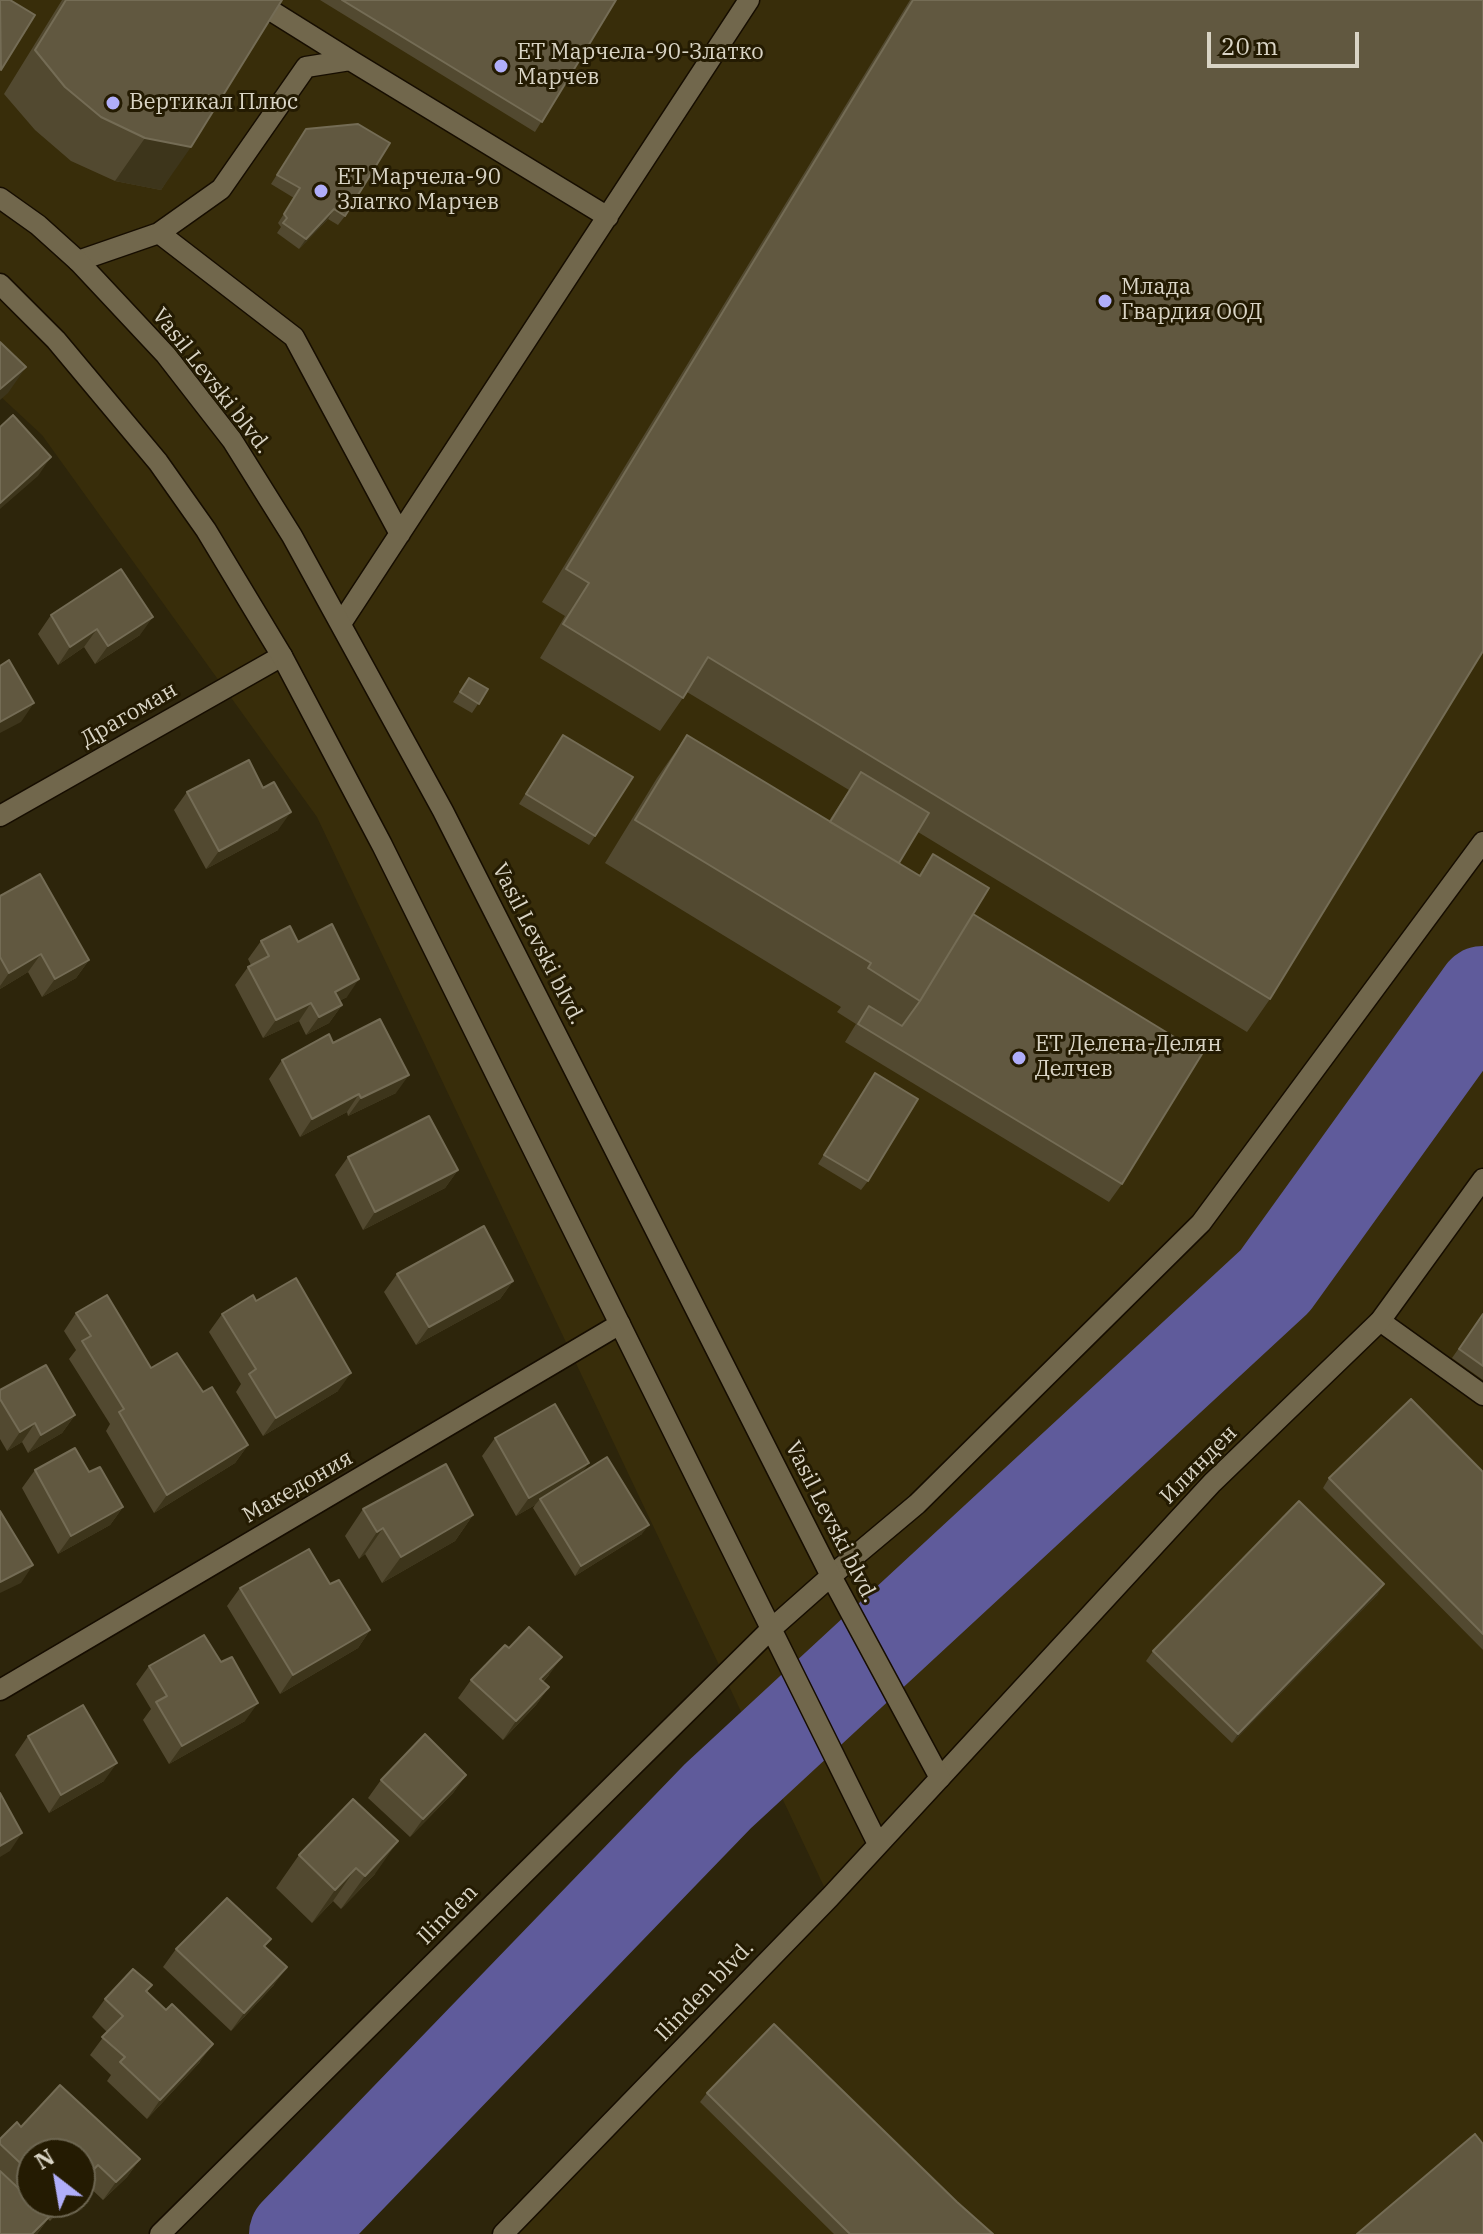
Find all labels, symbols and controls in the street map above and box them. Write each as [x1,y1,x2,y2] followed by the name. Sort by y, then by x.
[1211,16,1363,66] scale bar
[1221,30,1278,62] text: 20 m
[517,40,764,92] place label: ЕТ Марчела-90-Златко Марчев
[492,57,510,75] marker: ЕТ Марчела-90-Златко Марчев
[129,90,298,116] place label: Вертикал Плюс
[104,94,122,112] marker: Вертикал Плюс
[337,165,501,216] place label: ЕТ Марчела-90 Златко Марчев
[312,182,330,200] marker: ЕТ Марчела-90 Златко Марчев
[1121,275,1262,326] place label: Млада Гвардия ООД
[1096,292,1114,310] marker: Млада Гвардия ООД
[146,303,276,459] street label: Vasil Levski blvd.
[76,677,182,753] street label: Драгоман
[486,859,590,1029] street label: Vasil Levski blvd.
[1035,1032,1222,1084] place label: ЕТ Делена-Делян Делчев
[1010,1049,1028,1067] marker: ЕТ Делена-Делян Делчев
[1155,1420,1243,1510] street label: Илинден
[779,1437,883,1607] street label: Vasil Levski blvd.
[238,1445,358,1529] street label: Македония
[412,1879,484,1951] street label: Ilinden
[650,1935,760,2047] street label: Ilinden blvd.
[16,2138,96,2218] north arrow
[29,2142,59,2176] text: N

